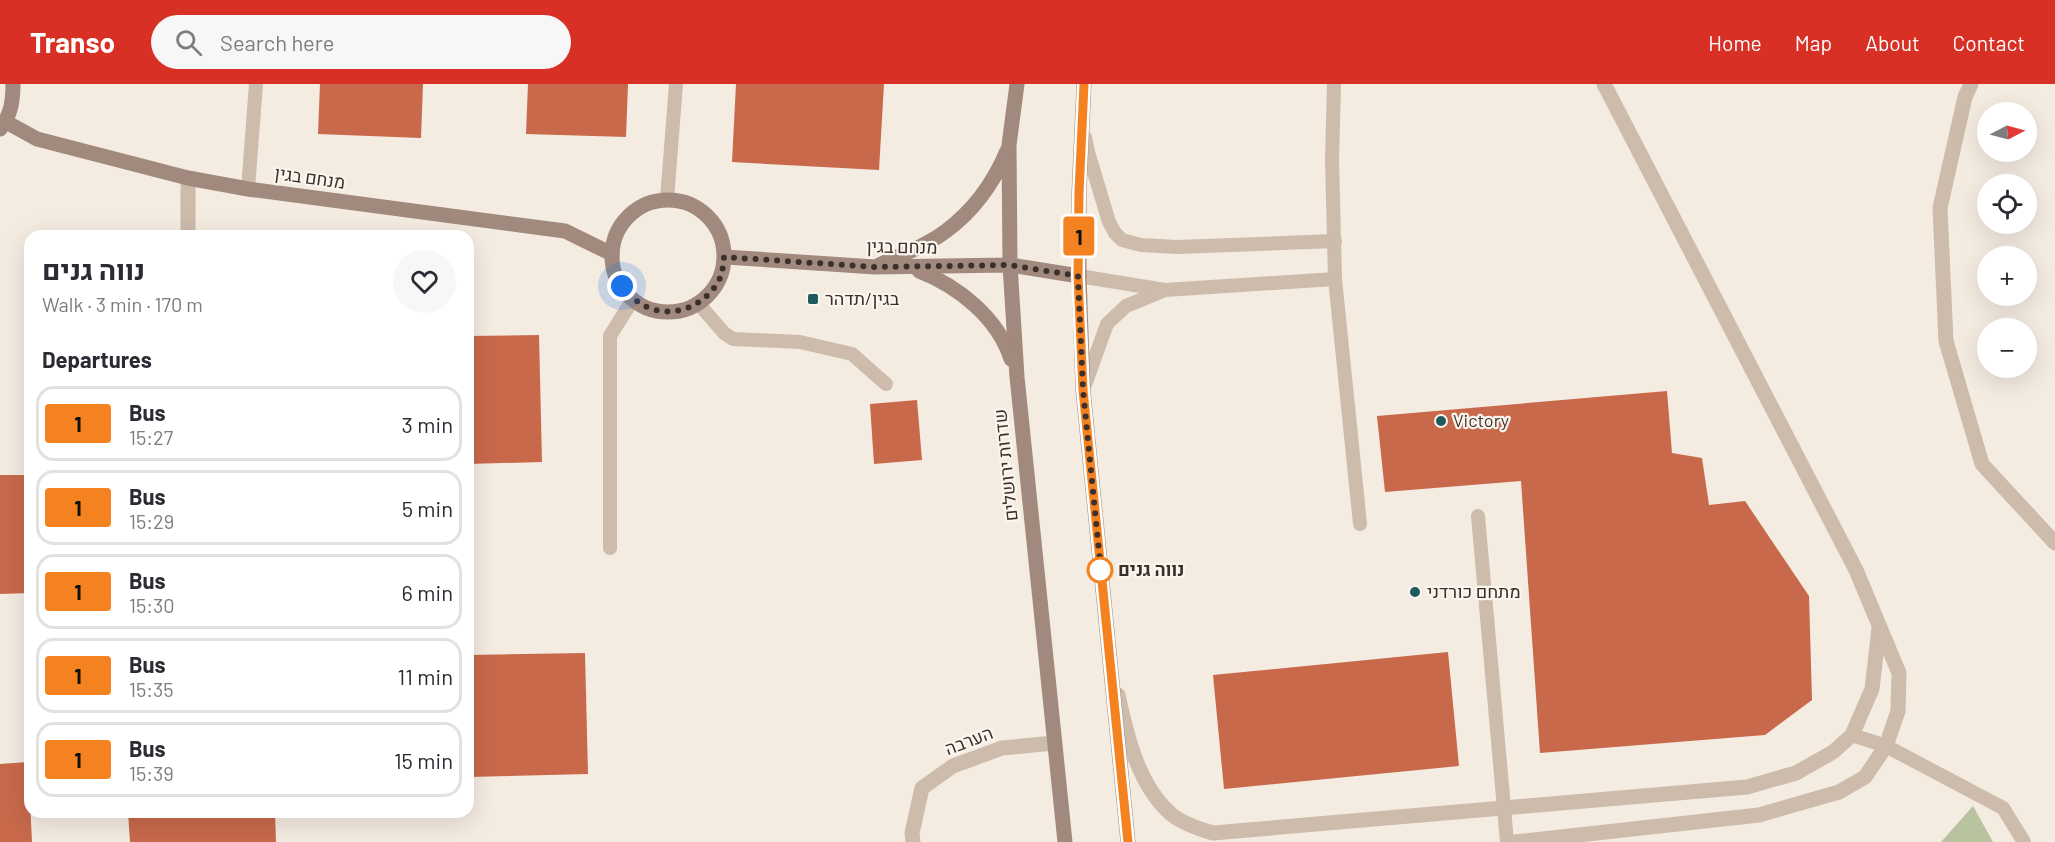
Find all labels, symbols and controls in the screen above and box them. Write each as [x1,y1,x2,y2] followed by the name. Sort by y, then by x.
[151,15,571,69] search box
[30,25,115,59] text: Transo
[172,26,205,59] icon: search
[220,29,334,55] text: Search here
[1708,30,1762,55] text: Home
[1795,30,1832,55] text: Map
[1865,30,1920,55] text: About
[1953,30,2025,55] text: Contact
[1977,102,2037,162] north arrow
[1977,102,2037,378] map controls
[273,161,347,193] street label: מנחם בגין
[1977,174,2037,234] button: locate
[1060,216,1098,256] line badge: 1
[1075,224,1083,249] text: 1
[866,234,938,258] street label: מנחם בגין
[1977,246,2037,306] button: +
[393,250,456,313] button: heart
[42,252,145,286] text: נווה גנים
[607,271,637,301] your location
[825,287,900,309] place label: בגין/תדהר
[42,292,203,316] text: Walk · 3 min · 170 m
[806,292,820,306] marker: בגין/תדהר
[1977,318,2037,378] button: −
[42,346,152,372] text: Departures
[129,399,166,425] text: Bus
[988,408,1022,522] street label: שדרות ירושלים
[1453,409,1509,431] place label: Victory
[74,411,82,436] text: 1
[402,411,453,437] text: 3 min
[1434,414,1448,428] marker: Victory
[129,425,173,449] text: 15:27
[129,483,166,509] text: Bus
[74,495,82,520] text: 1
[402,495,453,521] text: 5 min
[129,509,174,533] text: 15:29
[1087,557,1113,583] marker: נווה גנים
[1118,558,1184,580] place label: נווה גנים
[129,567,166,593] text: Bus
[74,579,82,604] text: 1
[402,579,453,605] text: 6 min
[1427,580,1521,602] place label: מתחם כורדני
[1408,585,1422,599] marker: מתחם כורדני
[129,593,175,617] text: 15:30
[129,651,166,677] text: Bus
[74,663,82,688] text: 1
[397,663,453,689] text: 11 min
[129,677,174,701] text: 15:35
[941,721,996,759] street label: הערבה
[129,735,166,761] text: Bus
[74,747,82,772] text: 1
[394,747,453,773] text: 15 min
[129,761,174,785] text: 15:39

